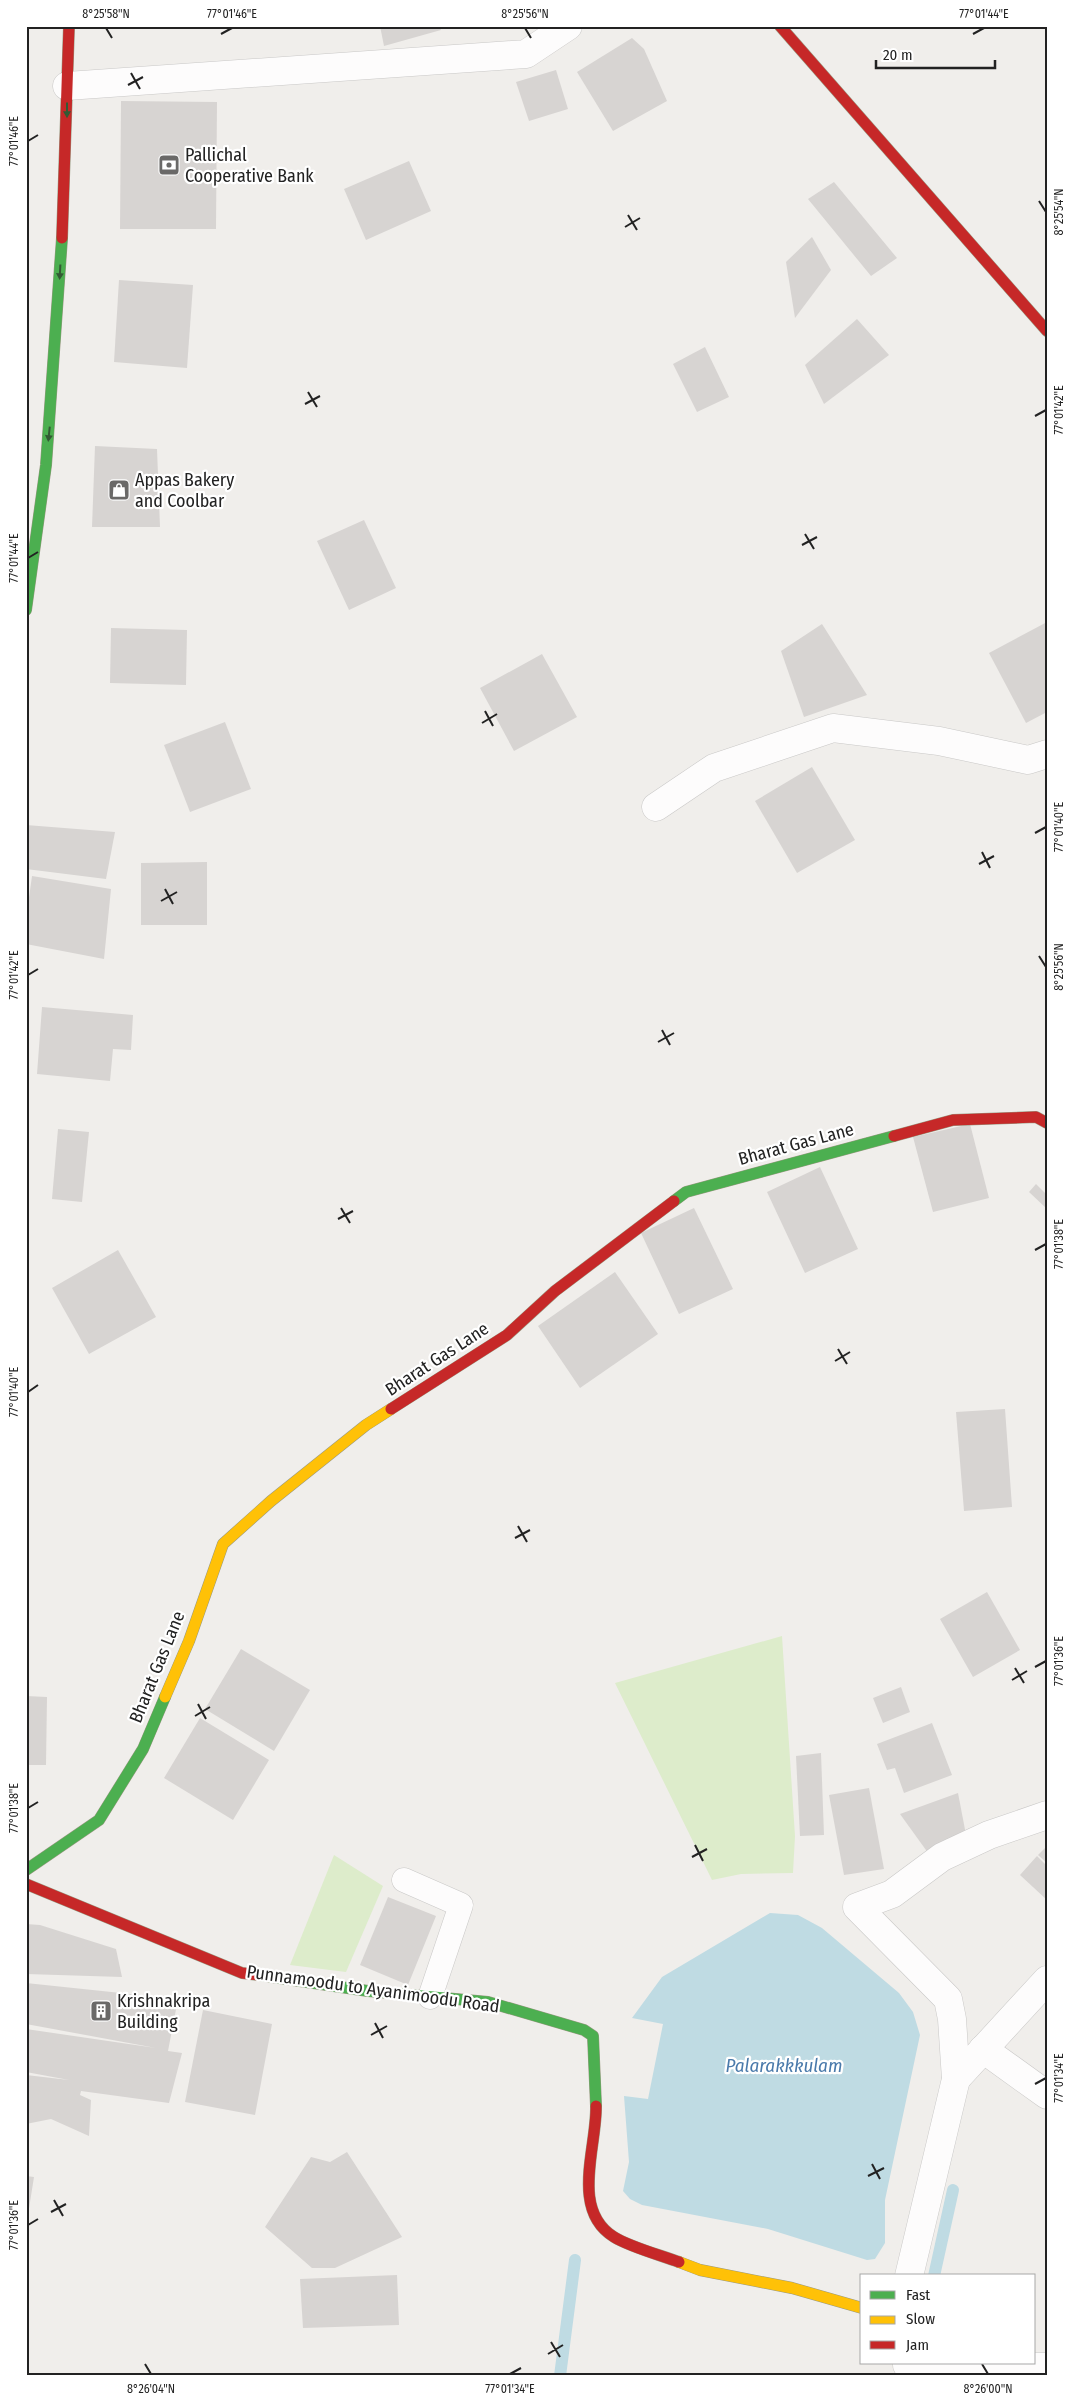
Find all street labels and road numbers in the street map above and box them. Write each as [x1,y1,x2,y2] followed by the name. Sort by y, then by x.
[736,1118,856,1170] street label: Bharat Gas Lane
[381,1317,493,1401] street label: Bharat Gas Lane
[125,1608,189,1726] street label: Bharat Gas Lane
[245,1960,501,2018] street label: Punnamoodu to Ayanimoodu Road

